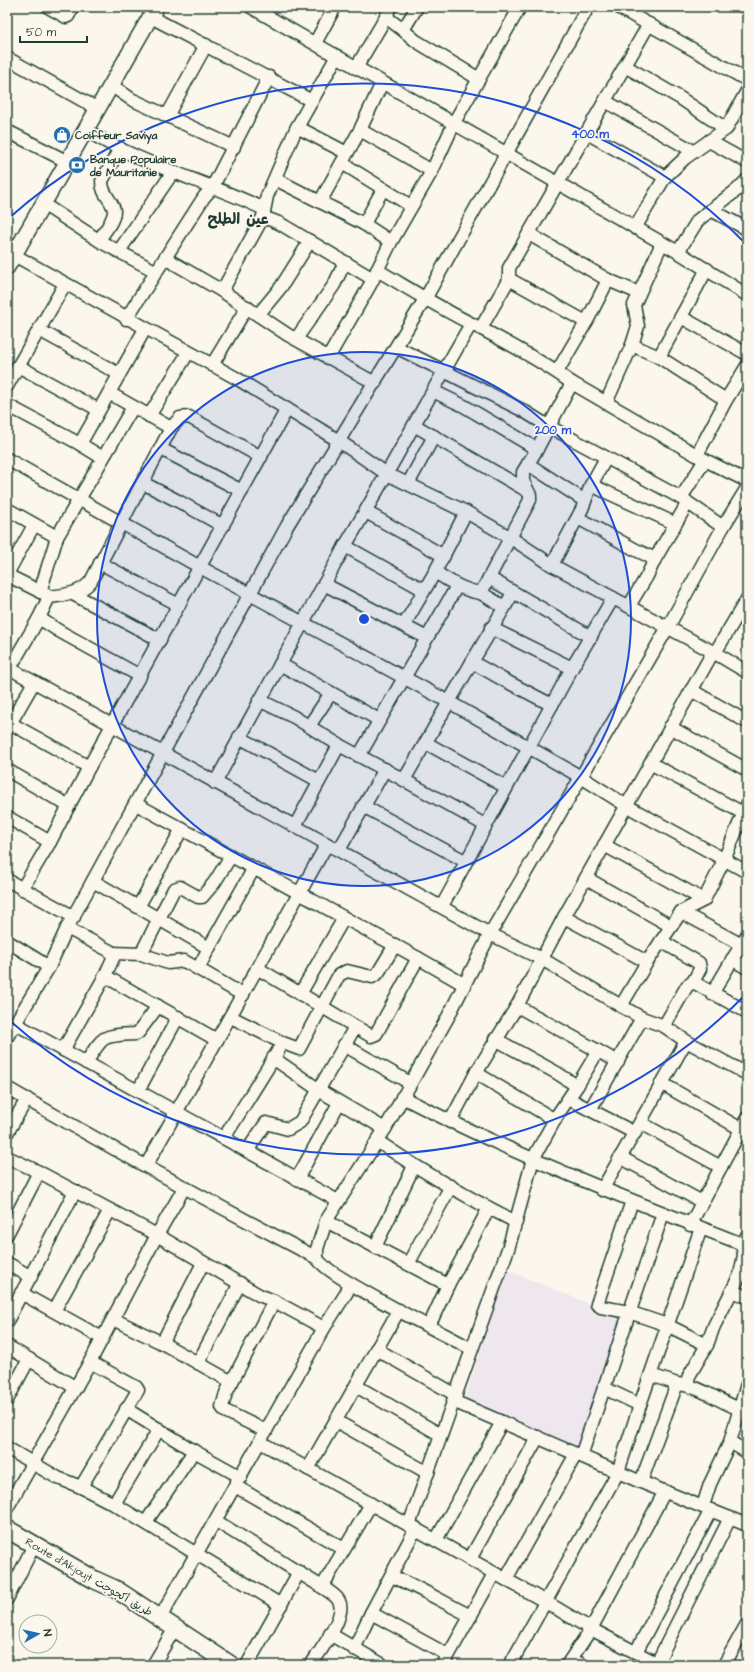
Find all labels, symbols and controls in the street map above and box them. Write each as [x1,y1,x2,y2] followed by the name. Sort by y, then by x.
[20,18,87,44] scale bar
[26,24,57,41] text: 50 m
[52,125,72,145] shop icon: Coiffeur Saviya
[571,126,609,143] text: 400 m
[75,128,158,145] place label: Coiffeur Saviya
[89,152,176,180] place label: Banque Populaire de Mauritanie
[67,155,87,175] bank icon: Banque Populaire de Mauritanie
[207,209,269,230] district label: عين الطلح
[534,422,572,439] text: 200 m
[357,612,371,626] centre of rings
[23,1534,155,1620] street label: Route d'Akjoujt طريق أكجوجت
[18,1614,58,1654] north arrow
[39,1628,55,1637] text: N

